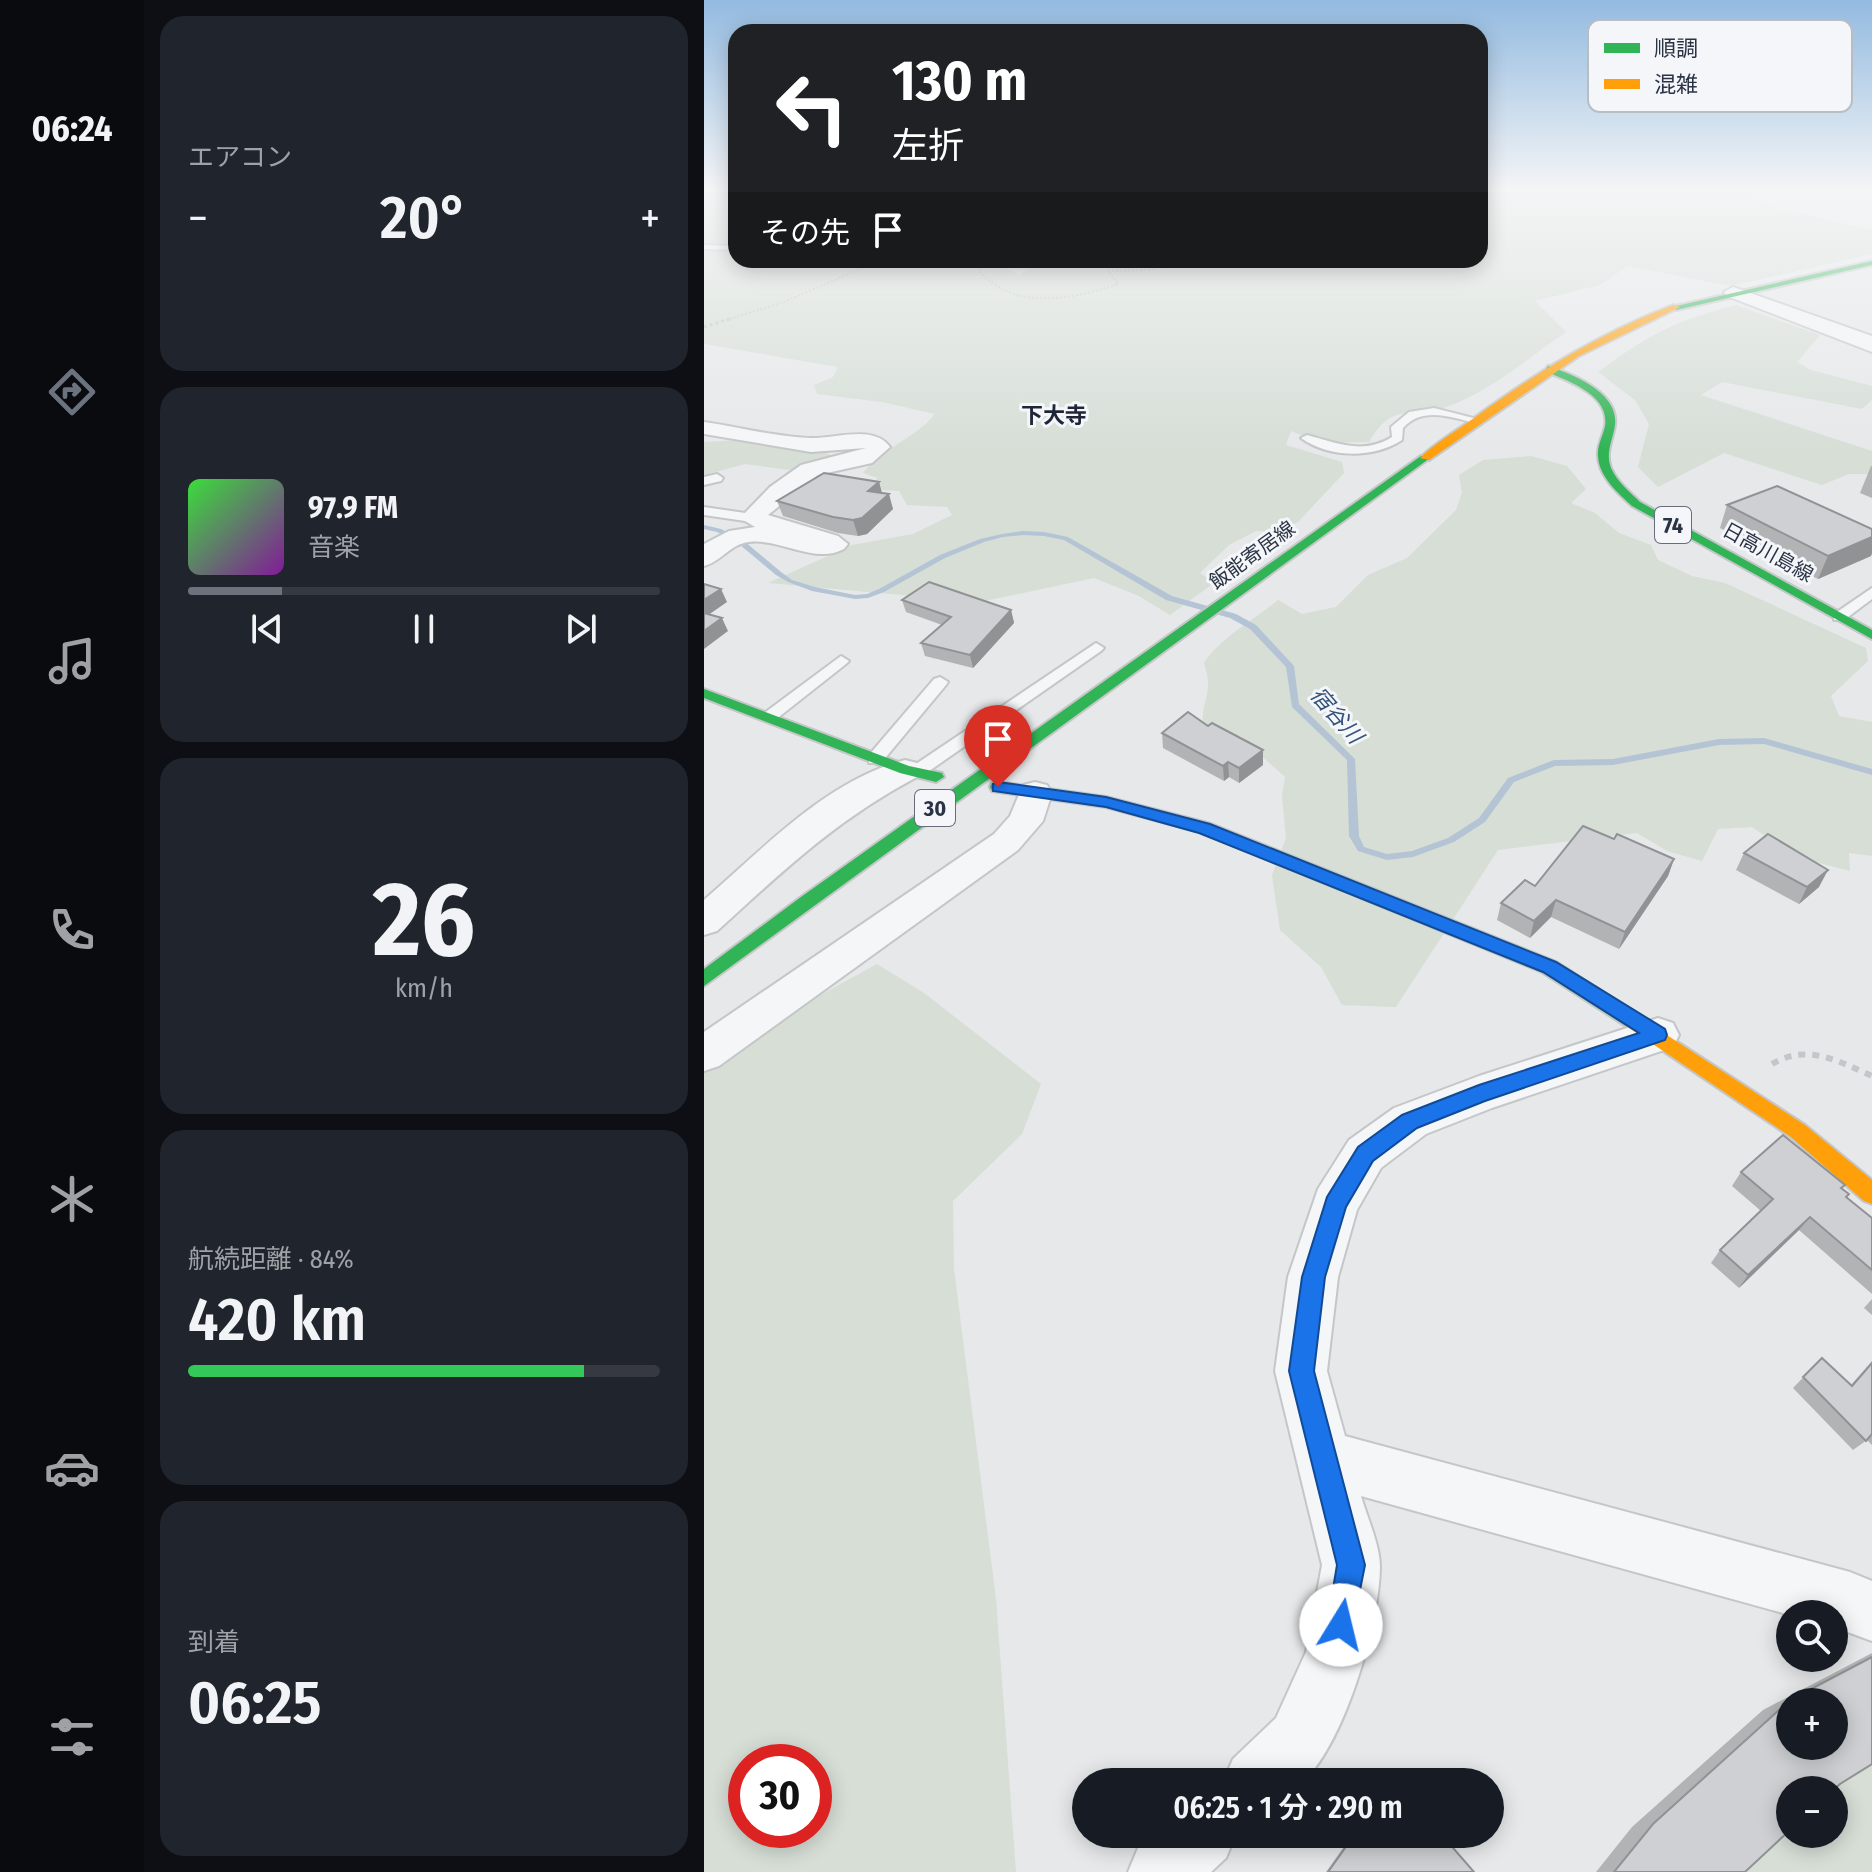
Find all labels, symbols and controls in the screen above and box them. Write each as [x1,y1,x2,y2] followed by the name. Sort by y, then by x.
[1588,20,1852,112] legend
[1654,35,1698,62] text: 順調
[892,48,1027,115] text: 130 m
[760,56,864,160] icon: left
[1654,71,1698,98] text: 混雑
[31,107,113,151] text: 06:24
[892,124,964,168] text: 左折
[188,142,292,173] text: エアコン
[380,182,468,254] text: 20°
[188,192,208,245] text: −
[640,192,660,245] text: +
[866,208,910,252] icon: arrive
[760,215,850,251] text: その先
[44,364,100,420] icon: directions
[1021,402,1087,429] district label: 下大寺
[308,490,398,526] text: 97.9 FM
[1655,507,1691,543] road number: 74
[1204,516,1300,594] street label: 飯能寄居線
[1718,517,1818,587] street label: 日高川島線
[308,532,360,563] text: 音楽
[245,607,289,651] icon: previous
[402,607,446,651] icon: pause
[559,607,603,651] icon: next
[44,633,100,689] icon: music
[1305,682,1370,751] water label: 宿谷川
[964,705,1032,787] pin
[976,717,1020,761] icon: arrive
[915,790,955,826] road number: 30
[373,858,475,983] text: 26
[44,902,100,958] icon: phone
[395,973,453,1004] text: km/h
[44,1171,100,1227] icon: climate
[188,1244,354,1275] text: 航続距離 · 84%
[188,1284,366,1356] text: 420 km
[44,1440,100,1496] icon: car
[1299,1583,1383,1667] position arrow
[1776,1600,1848,1848] map controls
[1776,1600,1848,1672] button: search
[188,1627,240,1658] text: 到着
[188,1667,321,1739] text: 06:25
[1776,1688,1848,1760] button: +
[44,1709,100,1765] icon: filters
[728,1744,832,1848] speed limit sign: 30
[1776,1776,1848,1848] button: −
[1173,1790,1403,1826] text: 06:25 · 1 分 · 290 m

